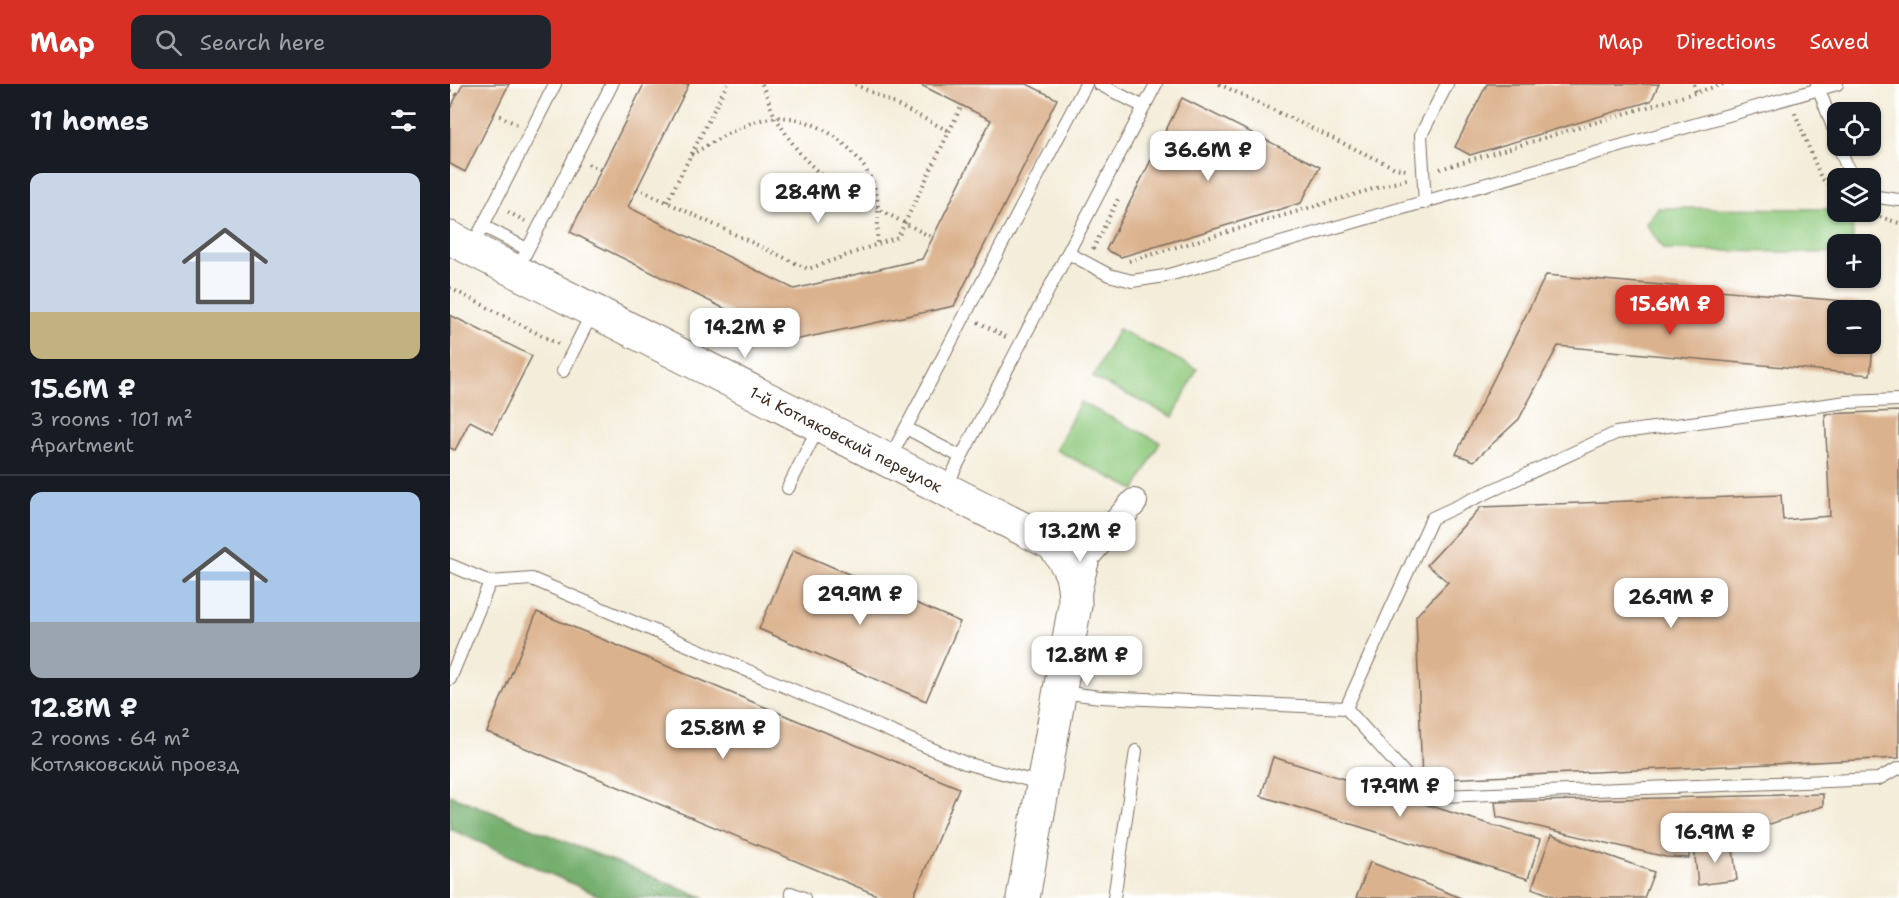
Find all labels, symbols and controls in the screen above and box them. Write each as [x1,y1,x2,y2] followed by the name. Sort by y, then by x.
[131,15,551,69] search box
[30,23,95,61] text: Map
[152,26,185,59] icon: search
[200,28,325,57] text: Search here
[1598,28,1643,56] text: Map
[1676,28,1776,56] text: Directions
[1809,28,1869,56] text: Saved
[1827,102,1881,354] map controls
[1827,102,1881,156] button: locate
[30,103,149,138] text: 11 homes
[387,104,420,137] icon: filters
[1153,131,1263,182] pin: 36.6M ₽
[1164,137,1252,163] text: 36.6M ₽
[1827,168,1881,222] button: layers
[763,173,873,224] pin: 28.4M ₽
[774,179,862,205] text: 28.4M ₽
[171,212,279,320] icon: home
[1827,234,1881,288] button: +
[1615,285,1725,336] pin: 15.6M ₽
[1629,291,1711,317] text: 15.6M ₽
[1827,300,1881,354] button: −
[690,308,800,359] pin: 14.2M ₽
[704,314,786,340] text: 14.2M ₽
[30,371,136,406] text: 15.6M ₽
[746,382,946,497] street label: 1-й Котляковский переулок
[30,406,193,432] text: 3 rooms · 101 m²
[30,432,134,458] text: Apartment
[1025,512,1135,563] pin: 13.2M ₽
[1039,518,1121,544] text: 13.2M ₽
[171,531,279,639] icon: home
[805,575,915,626] pin: 29.9M ₽
[1616,578,1726,629] pin: 26.9M ₽
[817,581,903,607] text: 29.9M ₽
[1628,584,1714,610] text: 26.9M ₽
[1032,636,1142,687] pin: 12.8M ₽
[1045,642,1129,668] text: 12.8M ₽
[30,690,138,725] text: 12.8M ₽
[668,709,778,760] pin: 25.8M ₽
[680,715,766,741] text: 25.8M ₽
[30,725,190,751] text: 2 rooms · 64 m²
[30,751,239,777] text: Котляковский проезд
[1345,767,1455,818] pin: 17.9M ₽
[1360,773,1440,799] text: 17.9M ₽
[1660,813,1770,864] pin: 16.9M ₽
[1675,819,1755,845] text: 16.9M ₽

